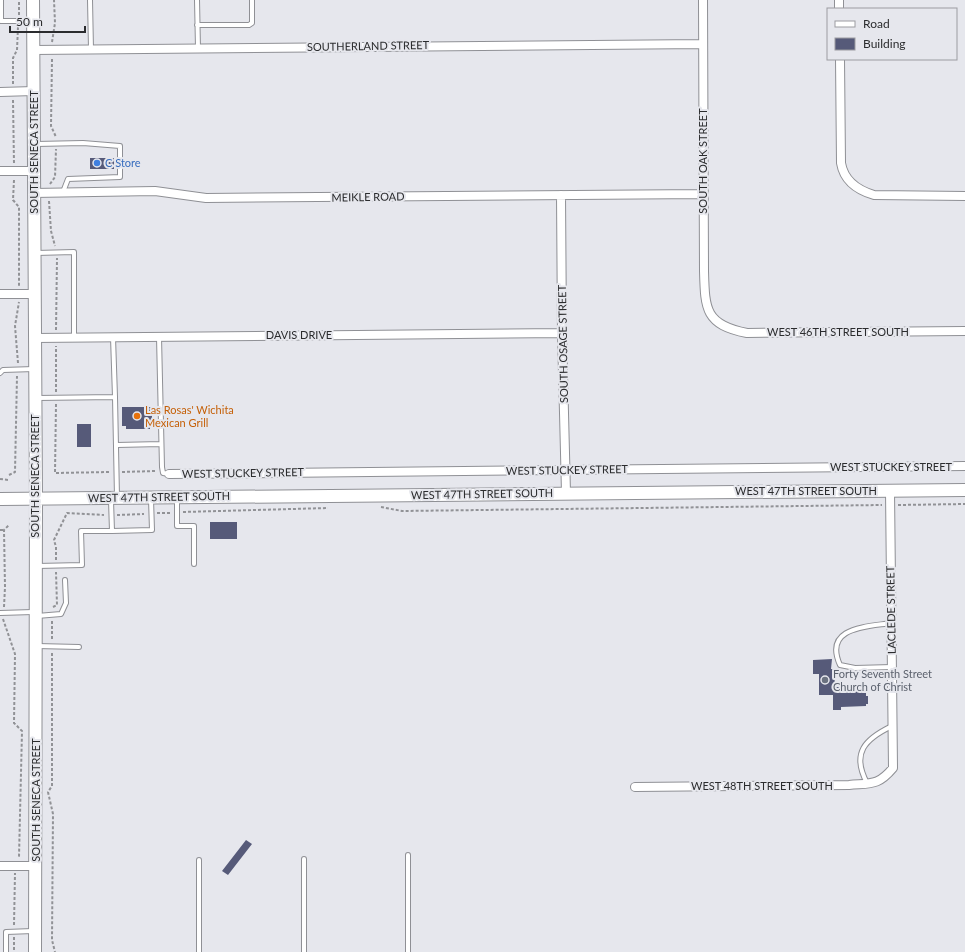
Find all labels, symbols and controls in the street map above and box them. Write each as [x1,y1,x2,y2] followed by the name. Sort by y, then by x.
[10,8,85,34] scale bar
[827,8,957,60] legend
[16,14,43,29] text: 50 m
[863,16,890,31] text: Road
[863,36,906,51] text: Building
[307,38,430,53] street label: SOUTHERLAND STREET
[27,90,40,214] street label: SOUTH SENECA STREET
[696,108,709,214] street label: SOUTH OAK STREET
[105,156,141,169] place label: C Store
[92,158,102,168] marker: C Store
[331,189,405,204] street label: MEIKLE ROAD
[555,284,570,403] street label: SOUTH OSAGE STREET
[767,325,909,338] street label: WEST 46TH STREET SOUTH
[266,328,332,341] street label: DAVIS DRIVE
[145,403,234,429] place label: Las Rosas' Wichita Mexican Grill
[132,411,142,421] marker: Las Rosas' Wichita Mexican Grill
[28,414,41,538] street label: SOUTH SENECA STREET
[830,460,953,473] street label: WEST STUCKEY STREET
[506,462,629,477] street label: WEST STUCKEY STREET
[182,465,305,480] street label: WEST STUCKEY STREET
[735,484,877,497] street label: WEST 47TH STREET SOUTH
[411,486,553,501] street label: WEST 47TH STREET SOUTH
[88,489,230,504] street label: WEST 47TH STREET SOUTH
[883,565,898,654] street label: LACLEDE STREET
[833,667,932,693] place label: Forty Seventh Street Church of Christ
[820,675,830,685] marker: Forty Seventh Street Church of Christ
[29,738,42,862] street label: SOUTH SENECA STREET
[691,779,833,792] street label: WEST 48TH STREET SOUTH

